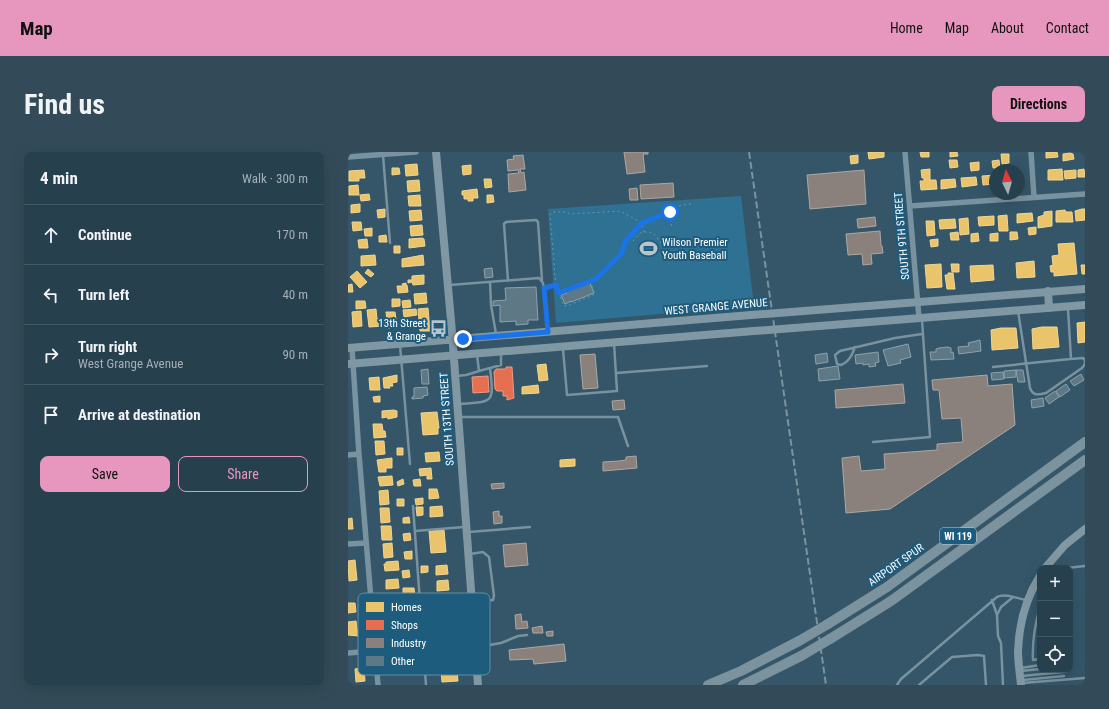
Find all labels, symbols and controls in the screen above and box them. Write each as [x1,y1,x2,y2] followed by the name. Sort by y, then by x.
[20,17,53,40] text: Map
[890,20,923,36] text: Home
[945,20,969,36] text: Map
[991,20,1024,36] text: About
[1046,20,1089,36] text: Contact
[992,86,1085,122] button: Directions
[24,88,105,121] text: Find us
[989,164,1025,200] north arrow
[40,168,78,188] text: 4 min
[242,171,308,186] text: Walk · 300 m
[892,191,912,280] street label: SOUTH 9TH STREET
[661,203,679,221] route start
[40,224,62,246] icon: ahead
[78,226,132,244] text: Continue
[276,227,308,242] text: 170 m
[662,236,728,262] place label: Wilson Premier Youth Baseball
[639,238,659,258] sports icon: Wilson Premier Youth Baseball
[40,284,62,306] icon: left
[78,286,129,304] text: Turn left
[282,287,308,302] text: 40 m
[664,296,769,318] street label: WEST GRANGE AVENUE
[378,317,426,343] place label: 13th Street & Grange
[429,319,449,339] bus stop icon: 13th Street & Grange
[454,330,472,348] route end
[78,338,137,356] text: Turn right
[40,344,62,366] icon: right
[282,347,308,362] text: 90 m
[78,356,183,371] text: West Grange Avenue
[437,372,457,466] street label: SOUTH 13TH STREET
[40,404,62,426] icon: arrive
[78,406,201,424] text: Arrive at destination
[40,456,170,492] button: Save
[178,456,308,492] button: Share
[940,528,976,544] road number: WI 119
[866,541,926,589] street label: AIRPORT SPUR
[1037,565,1073,673] map controls
[1037,565,1073,601] button: +
[358,593,490,675] legend
[391,601,422,614] text: Homes
[1037,601,1073,637] button: −
[391,619,418,632] text: Shops
[391,637,427,650] text: Industry
[1037,637,1073,673] button: locate
[391,655,415,668] text: Other

